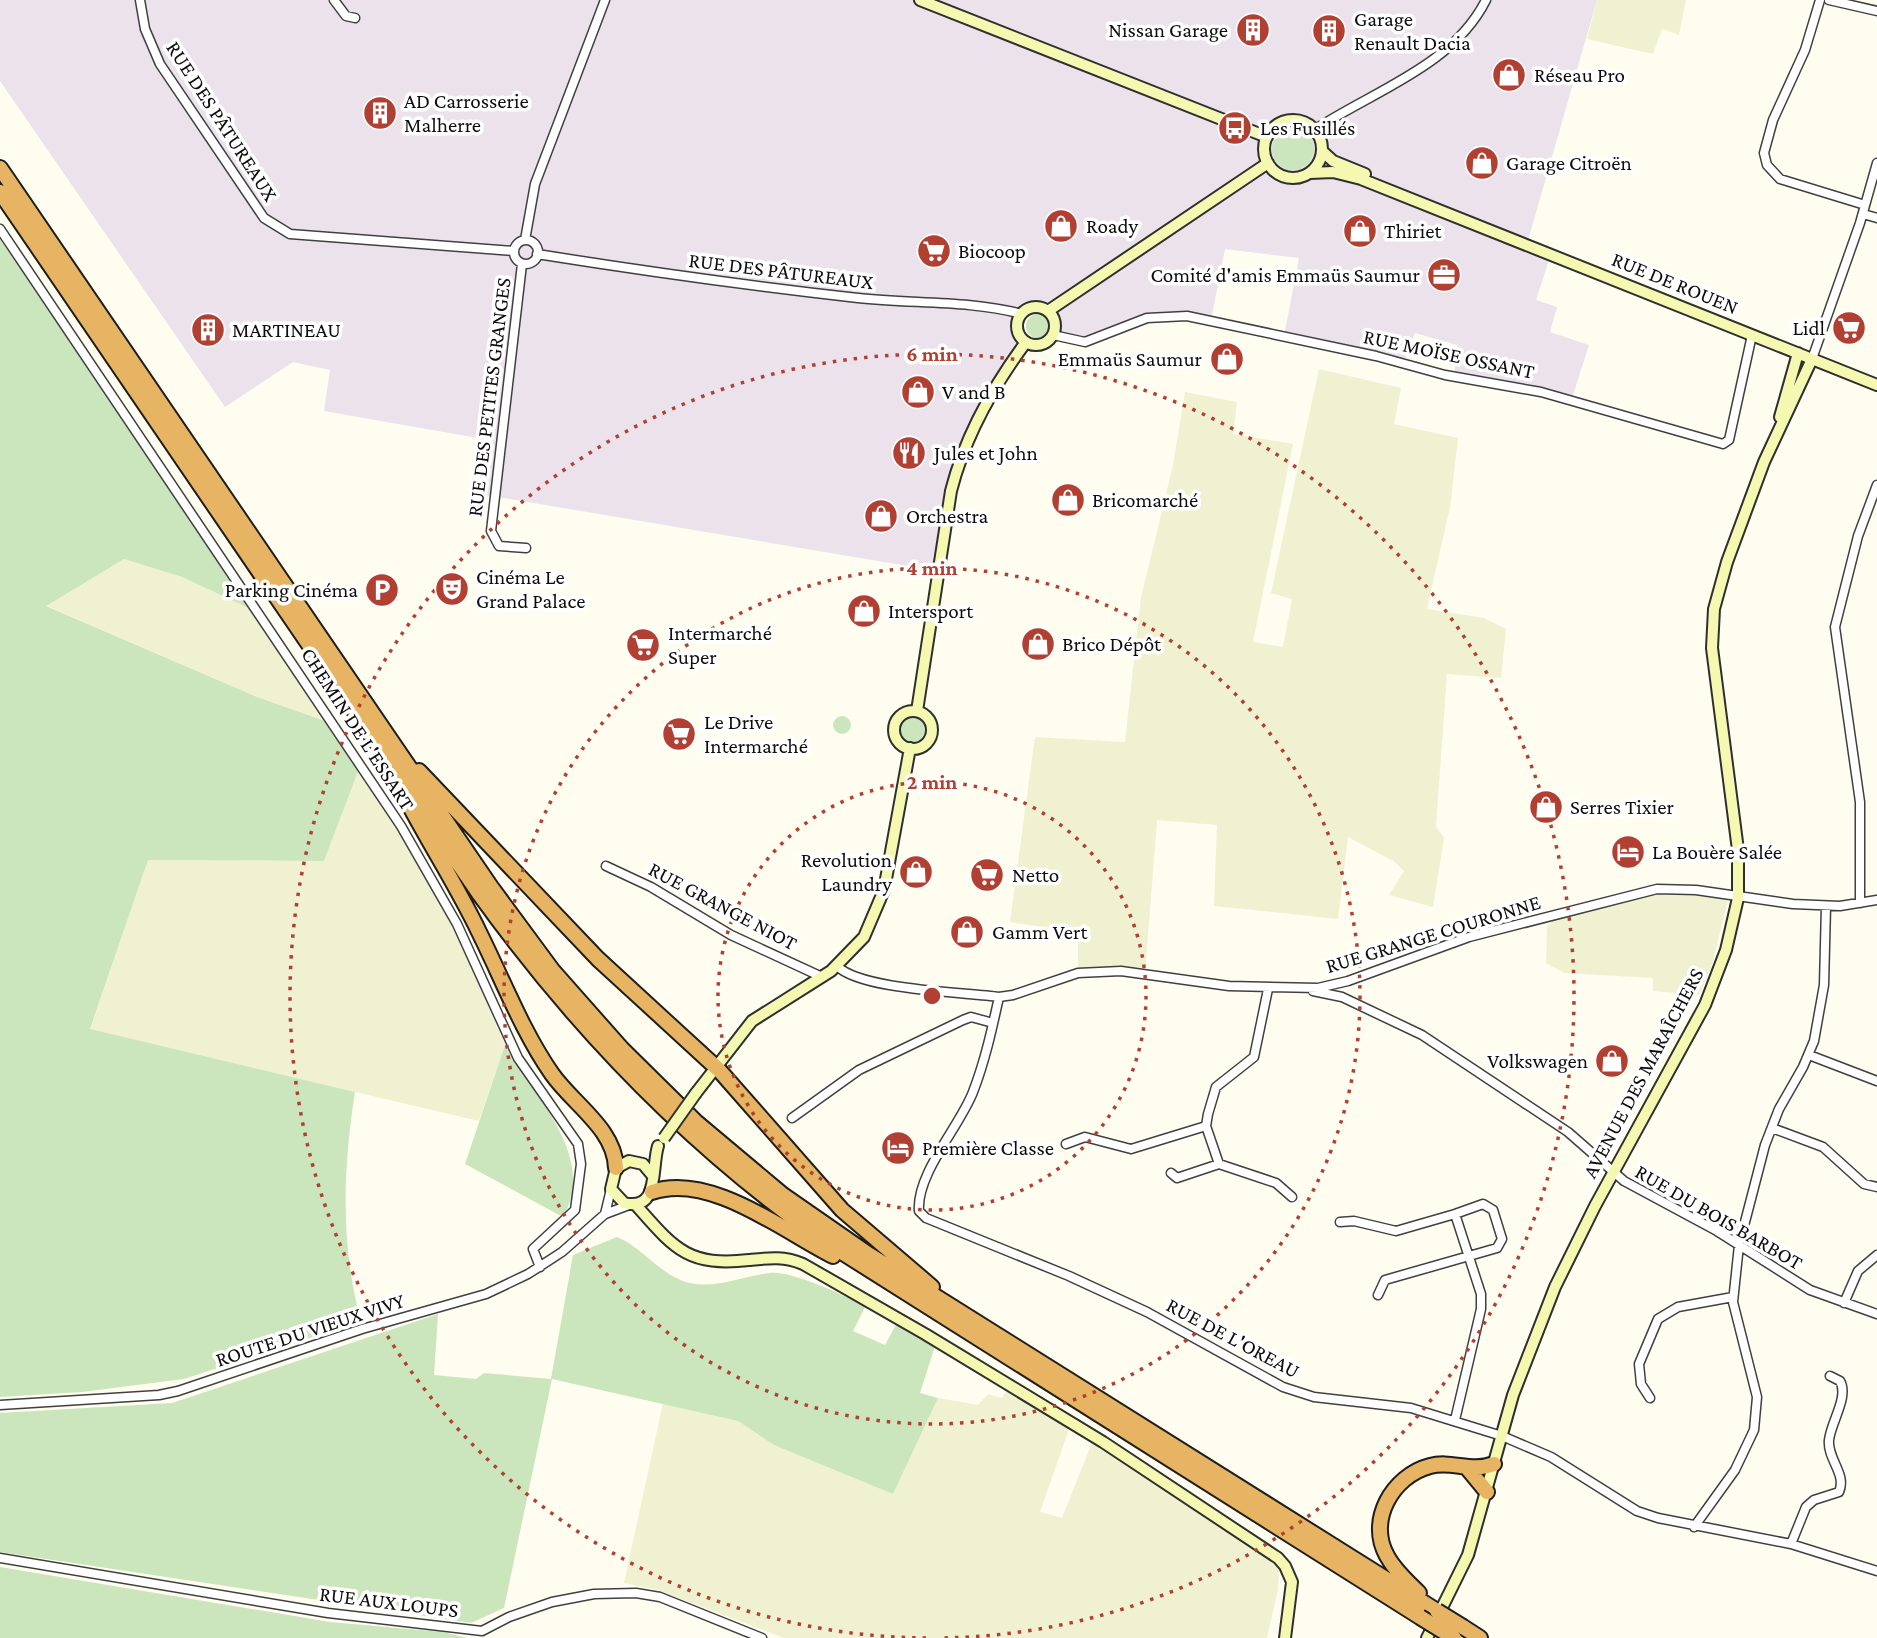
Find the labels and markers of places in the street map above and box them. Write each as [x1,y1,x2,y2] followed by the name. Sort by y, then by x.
[1354,7,1471,55] place label: Garage Renault Dacia
[1234,11,1272,49] building icon: Nissan Garage
[1310,12,1348,50] building icon: Garage Renault Dacia
[1108,18,1228,42] place label: Nissan Garage
[1490,56,1528,94] shop icon: Réseau Pro
[1534,63,1625,87] place label: Réseau Pro
[404,89,529,137] place label: AD Carrosserie Malherre
[361,94,399,132] building icon: AD Carrosserie Malherre
[1216,109,1254,147] bus stop icon: Les Fusillés
[1260,116,1355,140] place label: Les Fusillés
[1463,144,1501,182] shop icon: Garage Citroën
[1506,151,1632,175] place label: Garage Citroën
[1042,207,1080,245] shop icon: Roady
[1341,212,1379,250] shop icon: Thiriet
[1086,214,1139,238] place label: Roady
[1384,219,1442,243] place label: Thiriet
[915,232,953,270] supermarket icon: Biocoop
[958,239,1026,263] place label: Biocoop
[1425,256,1463,294] office icon: Comité d'amis Emmaüs Saumur
[1150,263,1421,287] place label: Comité d'amis Emmaüs Saumur
[1830,309,1868,347] supermarket icon: Lidl
[189,311,227,349] building icon: MARTINEAU
[1792,316,1825,340] place label: Lidl
[232,318,341,342] place label: MARTINEAU
[1208,340,1246,378] shop icon: Emmaüs Saumur
[1058,347,1203,371] place label: Emmaüs Saumur
[899,373,937,411] shop icon: V and B
[942,380,1005,404] place label: V and B
[890,434,928,472] restaurant icon: Jules et John
[932,441,1038,465] place label: Jules et John
[1049,481,1087,519] shop icon: Bricomarché
[1092,488,1198,512] place label: Bricomarché
[862,497,900,535] shop icon: Orchestra
[906,504,988,528] place label: Orchestra
[476,565,585,613] place label: Cinéma Le Grand Palace
[433,570,471,608] theatre icon: Cinéma Le Grand Palace
[363,571,401,609] parking icon: Parking Cinéma
[225,578,358,602] place label: Parking Cinéma
[845,592,883,630] shop icon: Intersport
[888,599,974,623] place label: Intersport
[668,621,772,669] place label: Intermarché Super
[1019,625,1057,663] shop icon: Brico Dépôt
[624,626,662,664] supermarket icon: Intermarché Super
[1062,632,1162,656] place label: Brico Dépôt
[704,710,808,758] place label: Le Drive Intermarché
[660,715,698,753] supermarket icon: Le Drive Intermarché
[1527,788,1565,826] shop icon: Serres Tixier
[1570,795,1674,819] place label: Serres Tixier
[1609,833,1647,871] hotel icon: La Bouère Salée
[1652,840,1782,864] place label: La Bouère Salée
[801,848,892,896] place label: Revolution Laundry
[897,853,935,891] shop icon: Revolution Laundry
[968,856,1006,894] supermarket icon: Netto
[1012,863,1059,887] place label: Netto
[948,913,986,951] shop icon: Gamm Vert
[992,920,1088,944] place label: Gamm Vert
[920,984,944,1008] centre of rings
[1593,1042,1631,1080] shop icon: Volkswagen
[1487,1049,1588,1073] place label: Volkswagen
[879,1129,917,1167] hotel icon: Première Classe
[922,1136,1054,1160] place label: Première Classe

